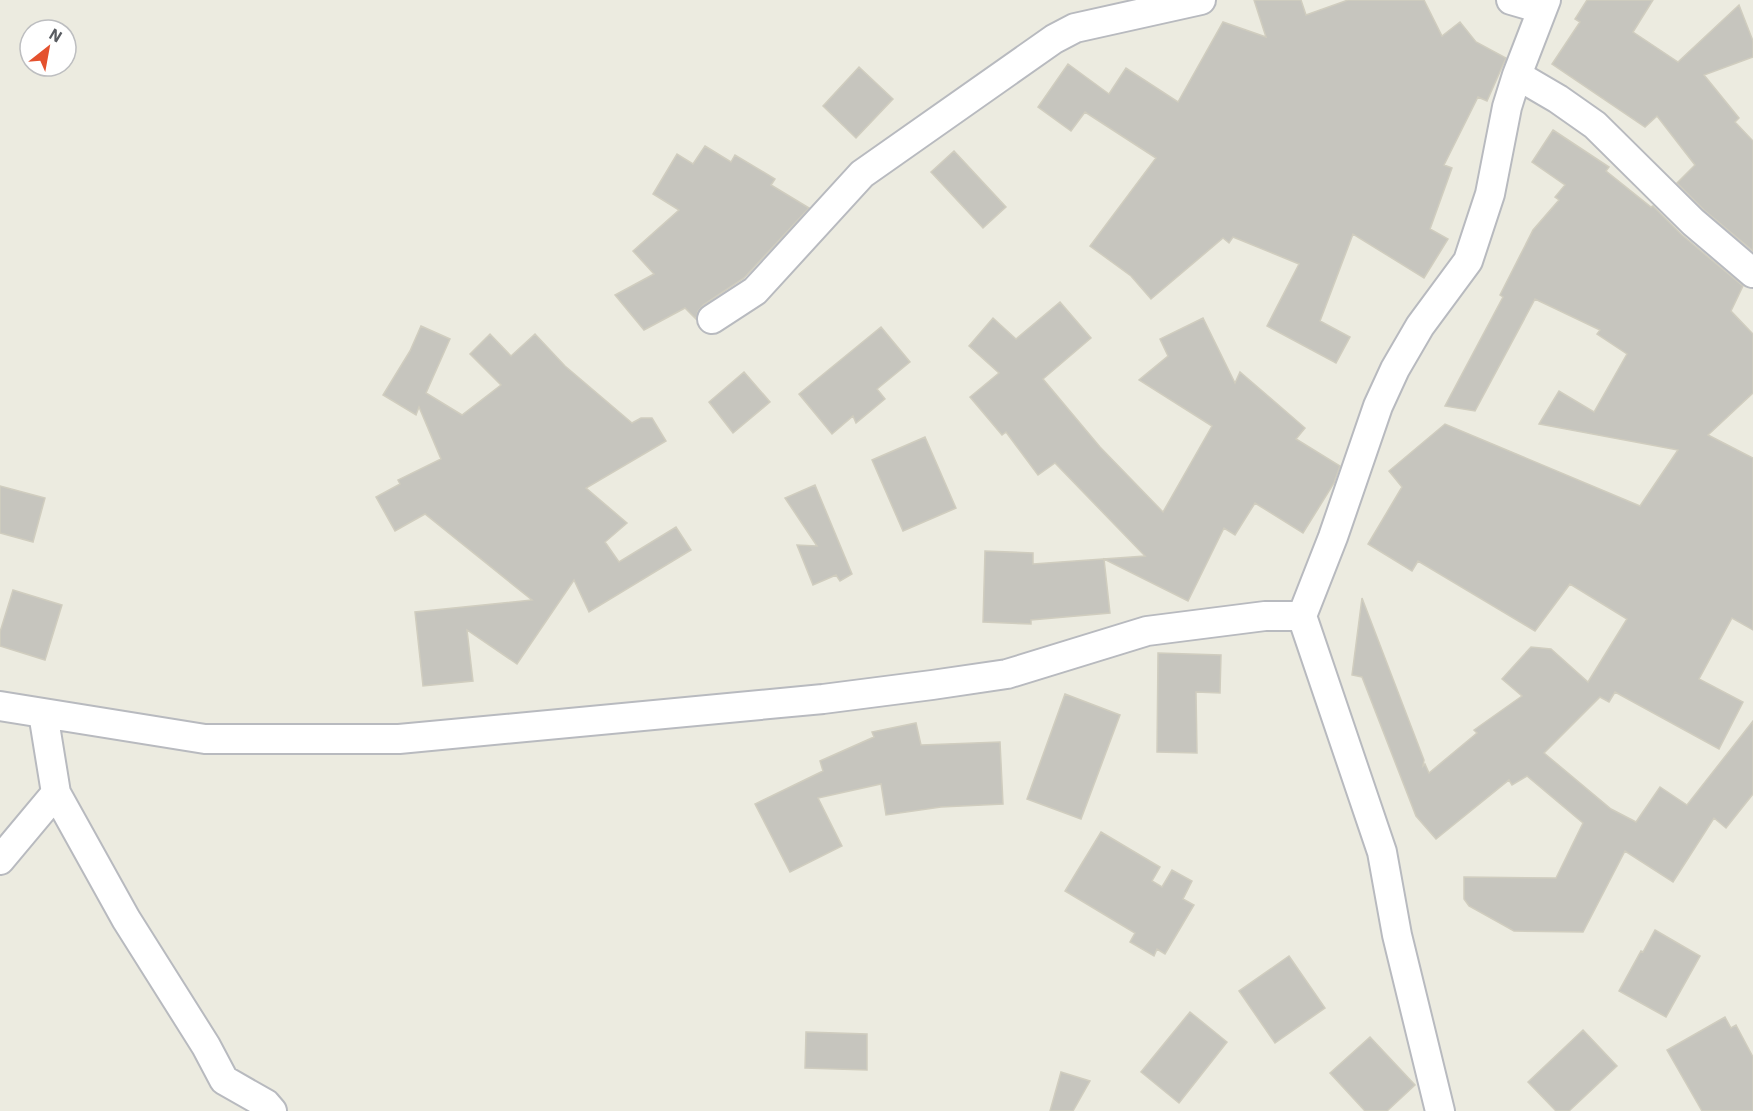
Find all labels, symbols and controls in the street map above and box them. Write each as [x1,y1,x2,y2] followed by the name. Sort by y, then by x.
[18,18,78,78] north arrow
[46,24,66,47] text: N

